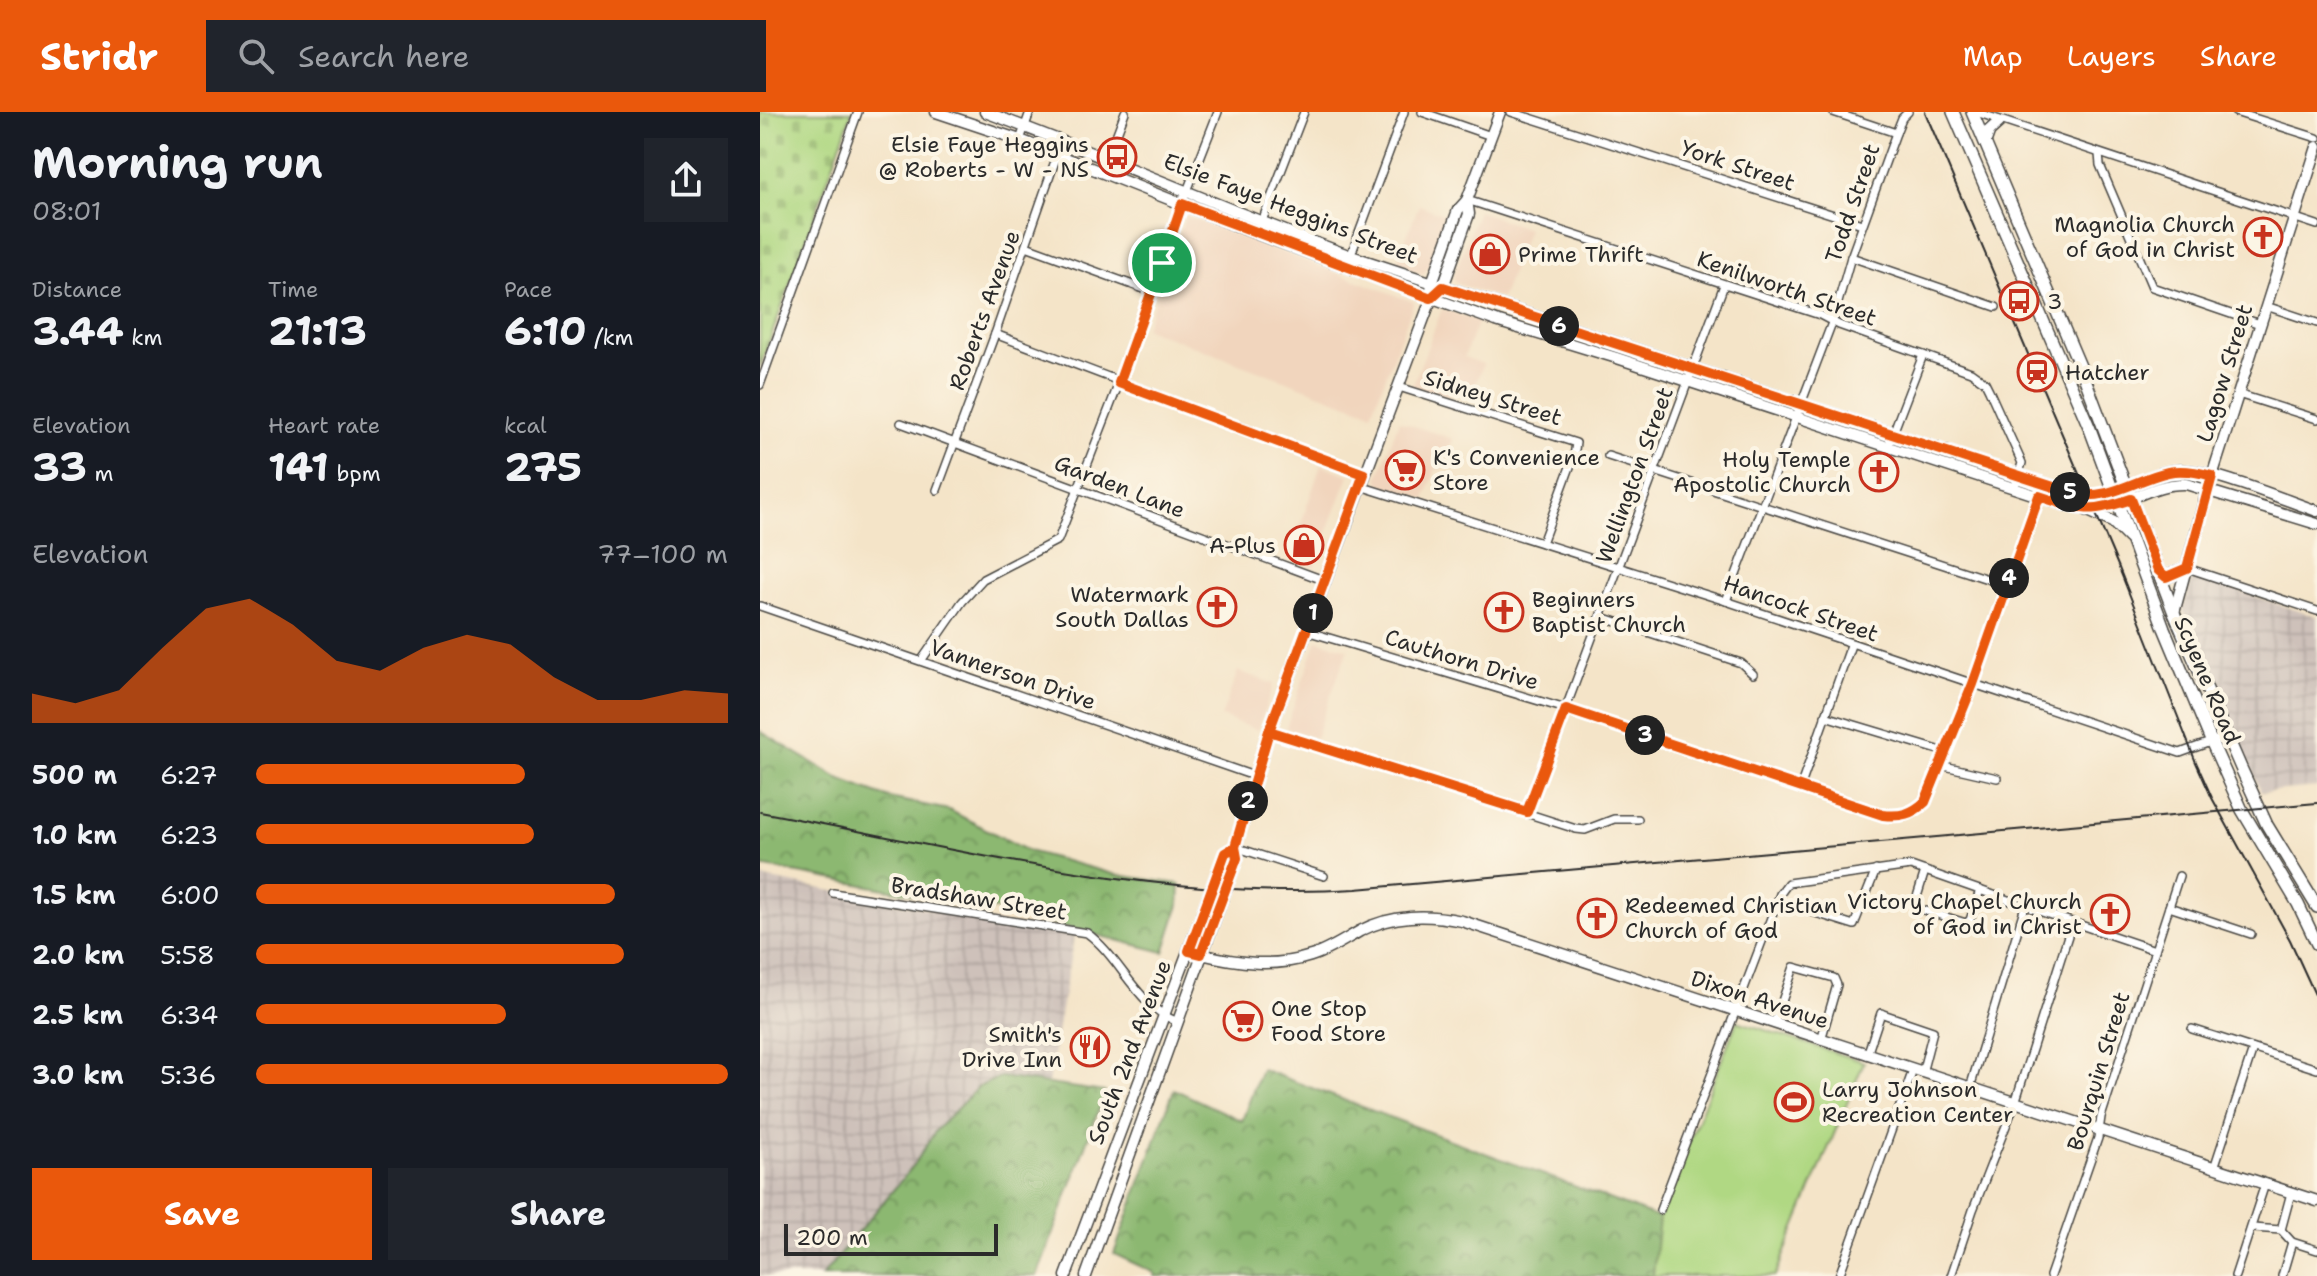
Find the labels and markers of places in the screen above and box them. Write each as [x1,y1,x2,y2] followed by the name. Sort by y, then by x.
[878,130,1089,184] place label: Elsie Faye Heggins @ Roberts - W - NS
[1096,136,1138,178] bus stop icon: Elsie Faye Heggins @ Roberts - W - NS
[2054,210,2235,264] place label: Magnolia Church of God in Christ
[2242,216,2284,258] church icon: Magnolia Church of God in Christ
[1128,229,1196,297] pin
[1469,233,1511,275] shop icon: Prime Thrift
[1518,240,1644,269] place label: Prime Thrift
[1998,280,2040,322] bus stop icon: 3
[2047,287,2062,316] place label: 3
[1539,306,1579,346] pin: 6
[2016,351,2058,393] station icon: Hatcher
[2065,358,2150,387] place label: Hatcher
[1433,443,1600,497] place label: K's Convenience Store
[1673,445,1851,499] place label: Holy Temple Apostolic Church
[1384,449,1426,491] supermarket icon: K's Convenience Store
[1858,451,1900,493] church icon: Holy Temple Apostolic Church
[2050,472,2090,512] pin: 5
[1283,524,1325,566] shop icon: A-Plus
[1209,531,1276,560] place label: A-Plus
[1989,558,2029,598] pin: 4
[1055,580,1189,634] place label: Watermark South Dallas
[1532,585,1686,639] place label: Beginners Baptist Church
[1196,586,1238,628] church icon: Watermark South Dallas
[1483,591,1525,633] church icon: Beginners Baptist Church
[1293,593,1333,633] pin: 1
[1625,715,1665,755] pin: 3
[1228,781,1268,821] pin: 2
[1847,887,2082,941] place label: Victory Chapel Church of God in Christ
[1625,891,1837,945] place label: Redeemed Christian Church of God
[2089,893,2131,935] church icon: Victory Chapel Church of God in Christ
[1576,897,1618,939] church icon: Redeemed Christian Church of God
[1271,994,1386,1048] place label: One Stop Food Store
[1222,1000,1264,1042] supermarket icon: One Stop Food Store
[962,1020,1062,1074] place label: Smith's Drive Inn
[1069,1026,1111,1068] restaurant icon: Smith's Drive Inn
[1822,1075,2014,1129] place label: Larry Johnson Recreation Center
[1773,1081,1815,1123] sports icon: Larry Johnson Recreation Center

